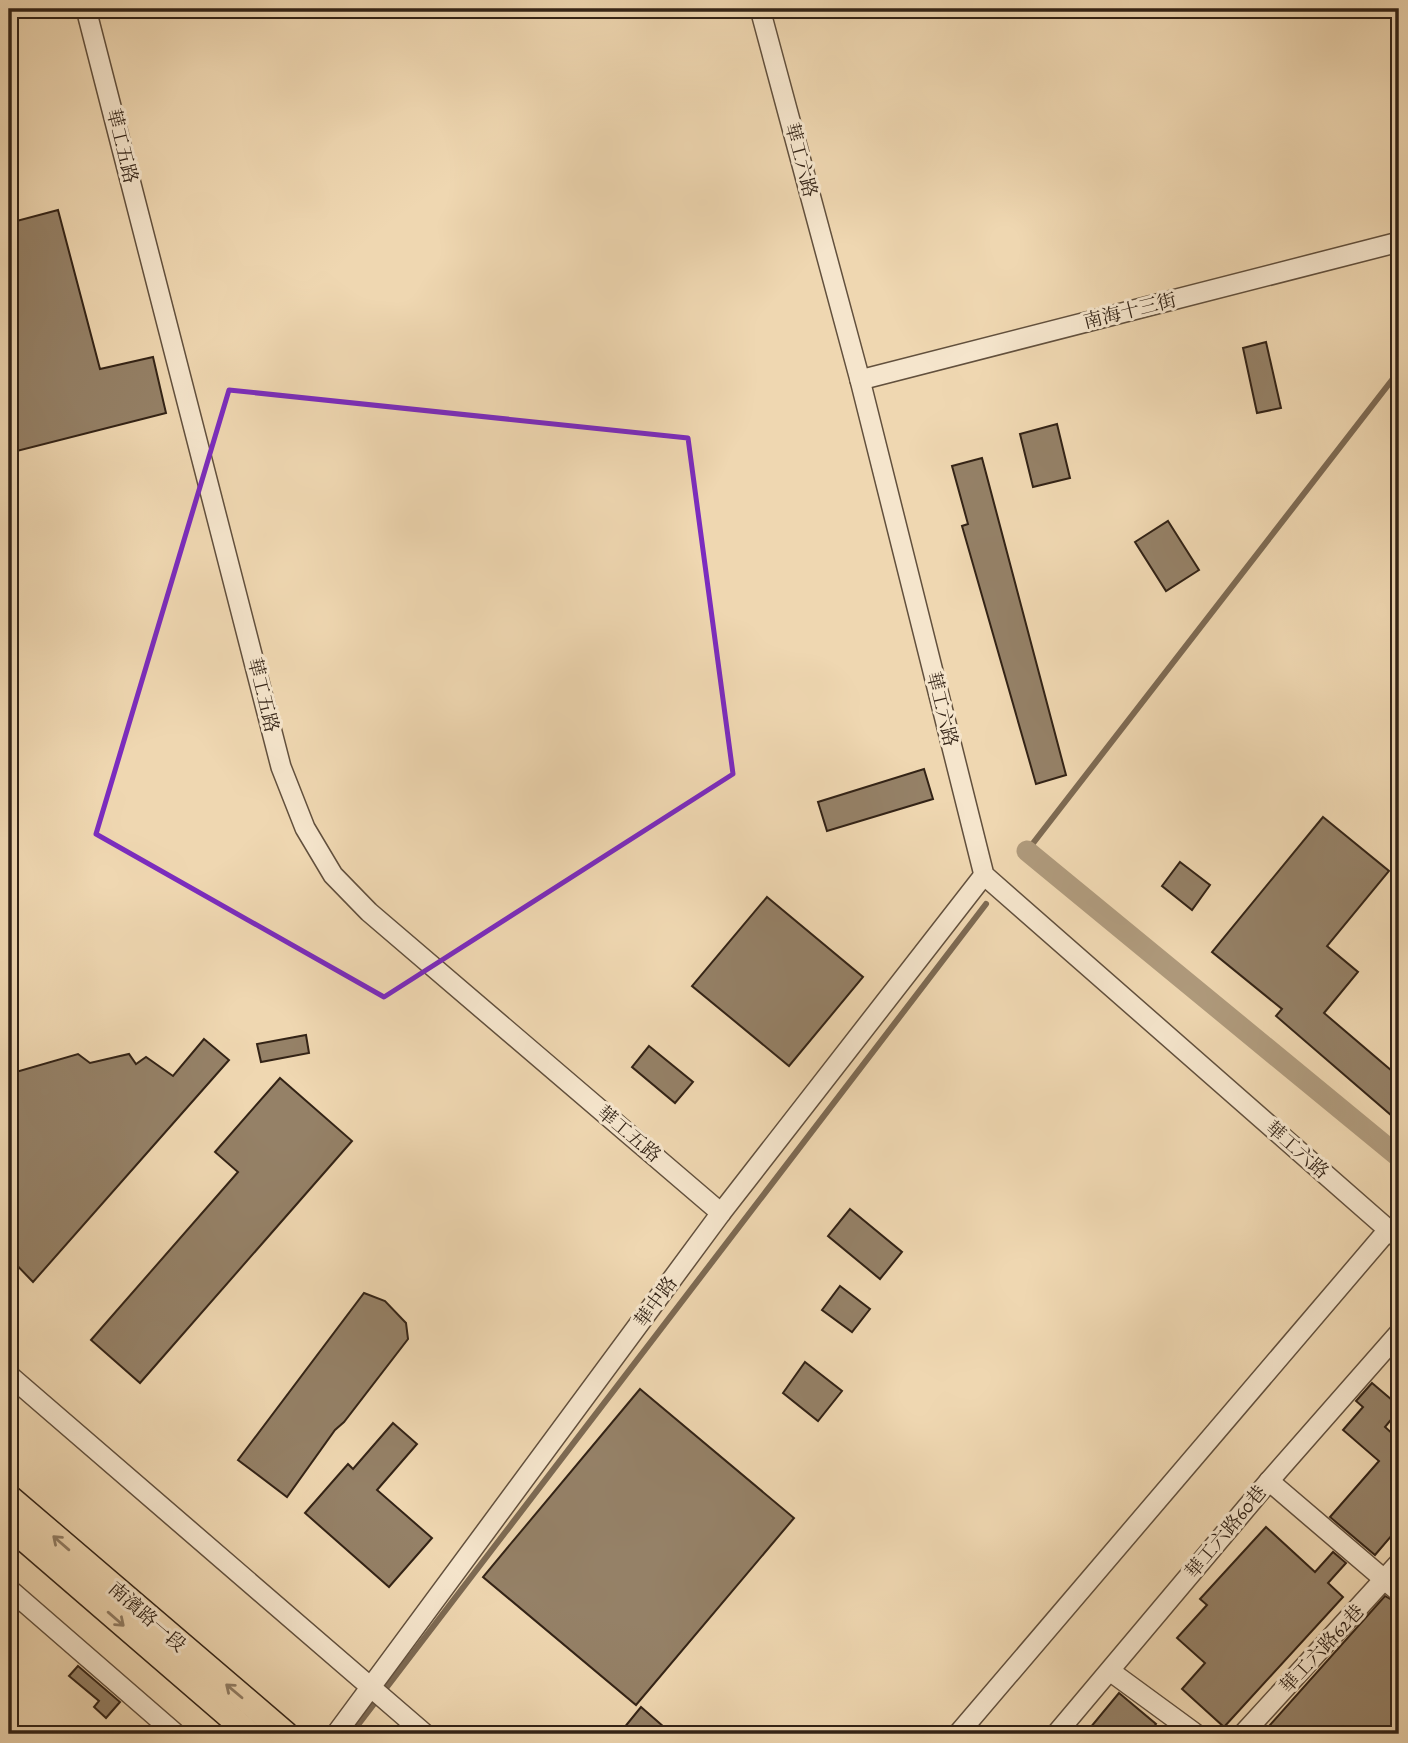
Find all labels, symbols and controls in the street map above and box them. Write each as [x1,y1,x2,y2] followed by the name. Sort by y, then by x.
[100,106,144,186] street label: 華工五路
[779,120,823,200] street label: 華工六路
[1081,287,1179,335] street label: 南海十三街
[241,655,285,735] street label: 華工五路
[920,669,964,749] street label: 華工六路
[592,1100,666,1168] street label: 華工五路
[1260,1115,1334,1185] street label: 華工六路
[629,1271,683,1333] street label: 華中路
[1179,1480,1273,1584] street label: 華工六路60巷
[52,1535,70,1551] one-way arrow
[103,1576,191,1658] street label: 南濱路一段
[1274,1599,1370,1699] street label: 華工六路62巷
[106,1611,124,1627] one-way arrow
[225,1683,243,1698] one-way arrow

